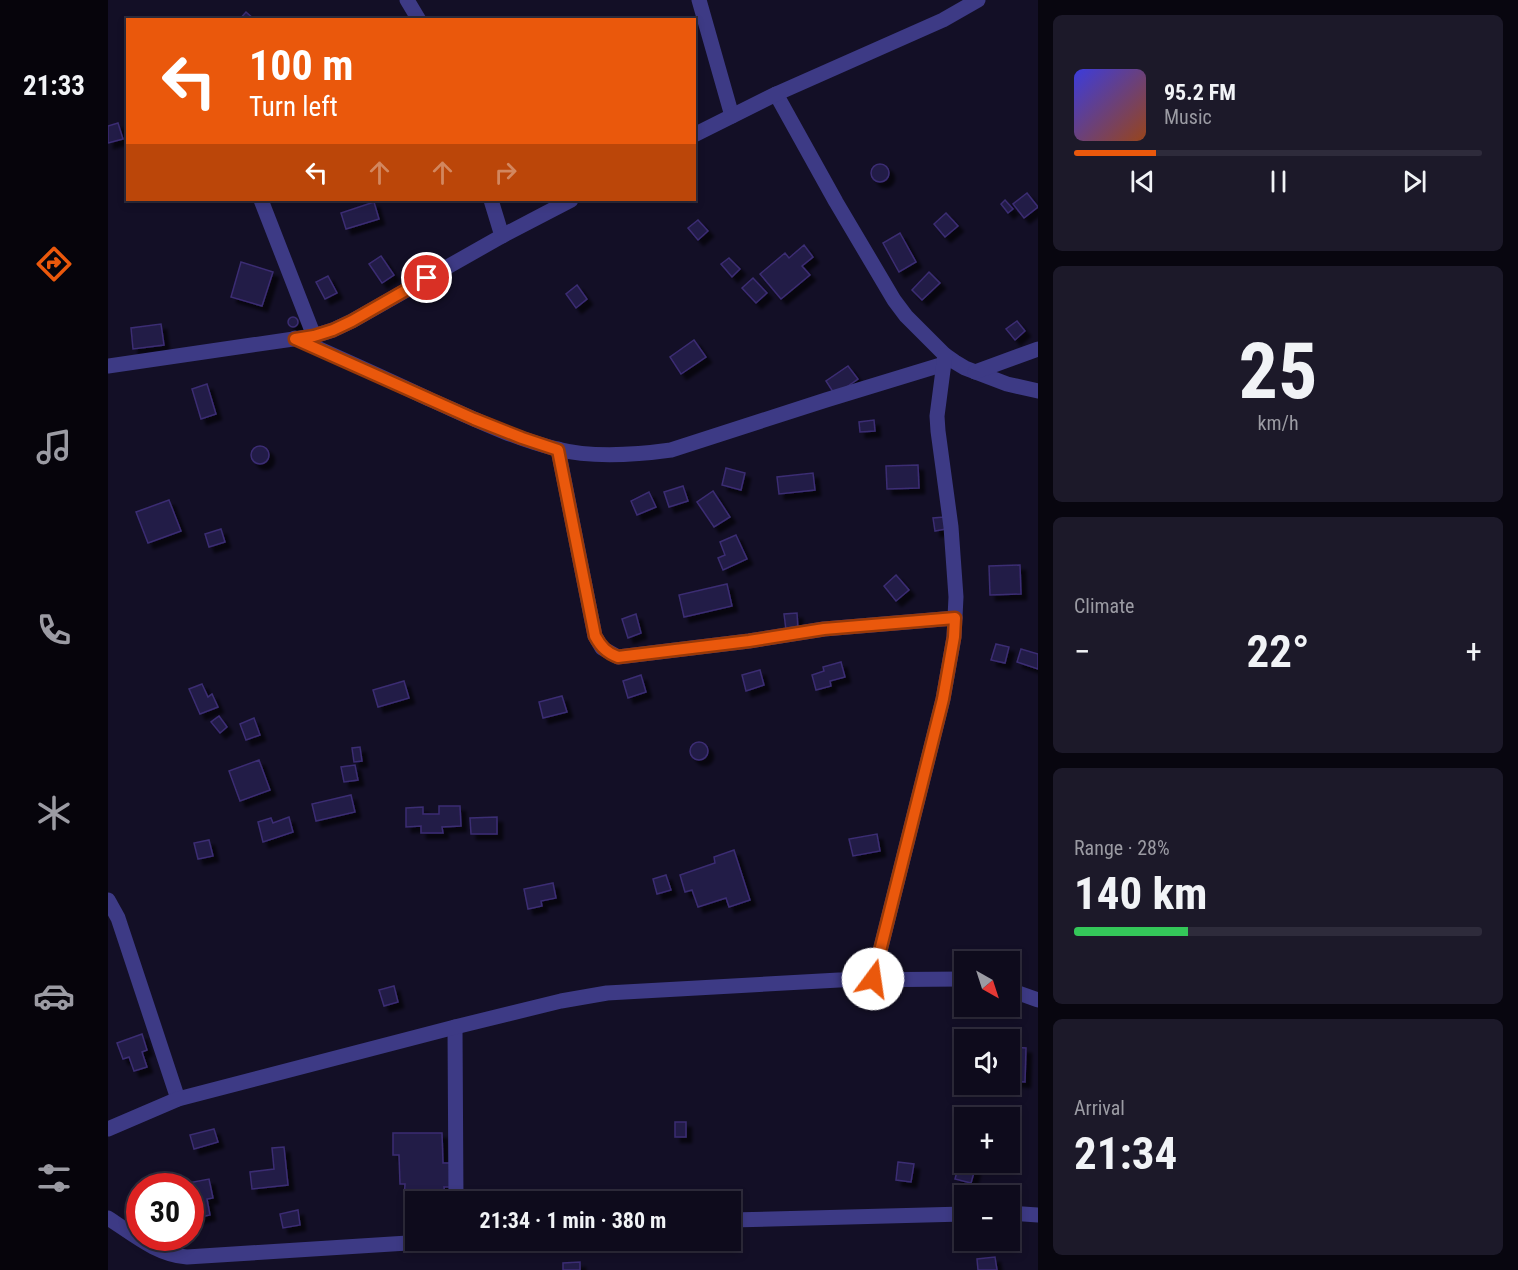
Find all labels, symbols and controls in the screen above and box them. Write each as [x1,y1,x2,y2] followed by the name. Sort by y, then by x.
[249,41,354,90] text: 100 m
[150,42,228,120] icon: left
[23,70,85,102] text: 21:33
[1164,80,1236,105] text: 95.2 FM
[249,91,338,123] text: Turn left
[1164,105,1212,129] text: Music
[300,156,333,189] icon: left
[363,156,396,189] icon: ahead
[426,156,459,189] icon: ahead
[489,156,522,189] icon: right
[1126,165,1159,198] icon: previous
[1262,165,1295,198] icon: pause
[1398,165,1431,198] icon: next
[33,243,75,285] icon: directions
[401,252,452,303] pin
[410,261,443,294] icon: arrive
[1239,326,1317,417] text: 25
[1257,411,1299,435] text: km/h
[33,426,75,468] icon: music
[1074,594,1134,618] text: Climate
[33,609,75,651] icon: phone
[1247,625,1310,678] text: 22°
[1074,632,1091,671] text: −
[1466,632,1482,671] text: +
[33,792,75,834] icon: climate
[1074,836,1170,860] text: Range · 28%
[1074,867,1207,920] text: 140 km
[841,947,905,1011] position arrow
[954,951,1020,1017] north arrow
[954,951,1020,1251] map controls
[33,975,75,1017] icon: car
[954,1029,1020,1095] button: sound
[1074,1096,1125,1120] text: Arrival
[954,1107,1020,1173] button: +
[1074,1127,1177,1180] text: 21:34
[33,1157,75,1199] icon: filters
[126,1173,204,1251] speed limit sign: 30
[954,1185,1020,1251] button: −
[480,1208,666,1233] text: 21:34 · 1 min · 380 m

